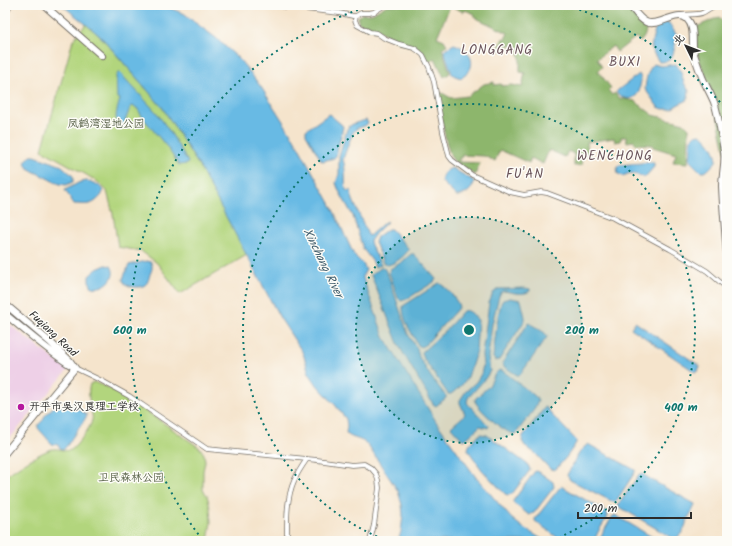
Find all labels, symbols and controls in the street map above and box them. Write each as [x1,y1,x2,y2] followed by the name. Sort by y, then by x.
[666,26,706,66] north arrow
[669,30,690,50] text: 北
[461,40,533,61] district label: LONGGANG
[609,52,641,73] district label: BUXI
[68,115,145,133] park label: 凤鹤湾湿地公园
[577,146,653,167] district label: WENCHONG
[506,164,544,185] district label: FU'AN
[298,225,349,304] water label: Xinchang River
[24,306,82,362] street label: Fuqiang Road
[113,321,147,340] text: 600 m
[565,321,599,340] text: 200 m
[462,323,476,337] centre of rings
[29,398,139,416] place label: 开平市吴汉良理工学校
[664,398,698,417] text: 400 m
[16,402,26,412] marker: 开平市吴汉良理工学校
[98,469,164,487] park label: 卫民森林公园
[578,494,691,520] scale bar
[584,499,618,518] text: 200 m

